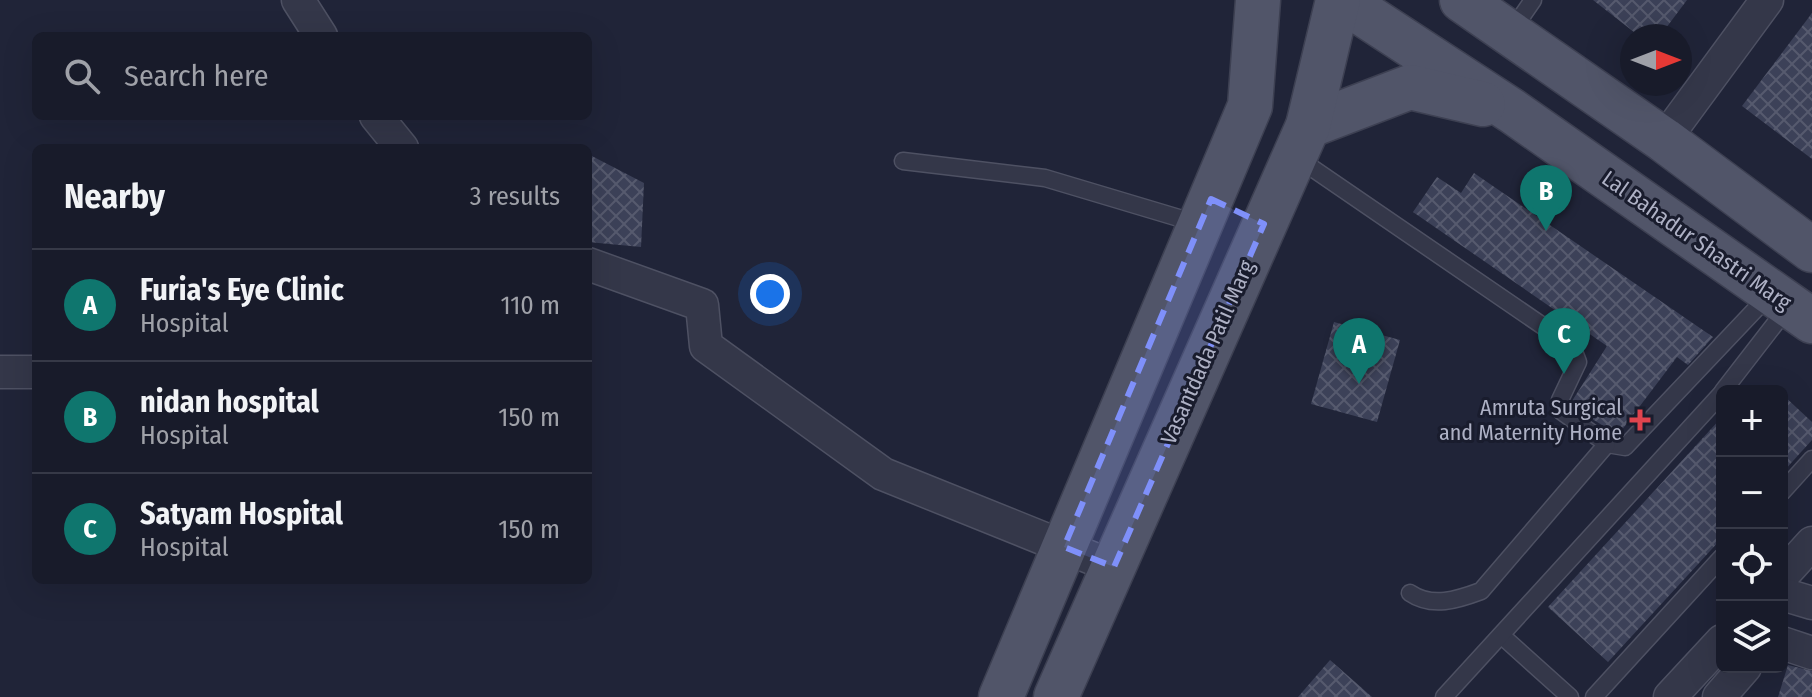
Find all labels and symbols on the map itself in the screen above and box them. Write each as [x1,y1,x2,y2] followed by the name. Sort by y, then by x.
[1620,24,1692,96] north arrow
[1520,165,1572,231] pin: B
[1597,165,1797,316] street label: Lal Bahadur Shastri Marg
[1155,255,1260,448] street label: Vasantdada Patil Marg
[750,274,790,314] your location
[1538,308,1590,374] pin: C
[1333,318,1385,384] pin: A
[1439,394,1622,446] place label: Amruta Surgical and Maternity Home
[1629,409,1651,431] marker: Amruta Surgical and Maternity Home

